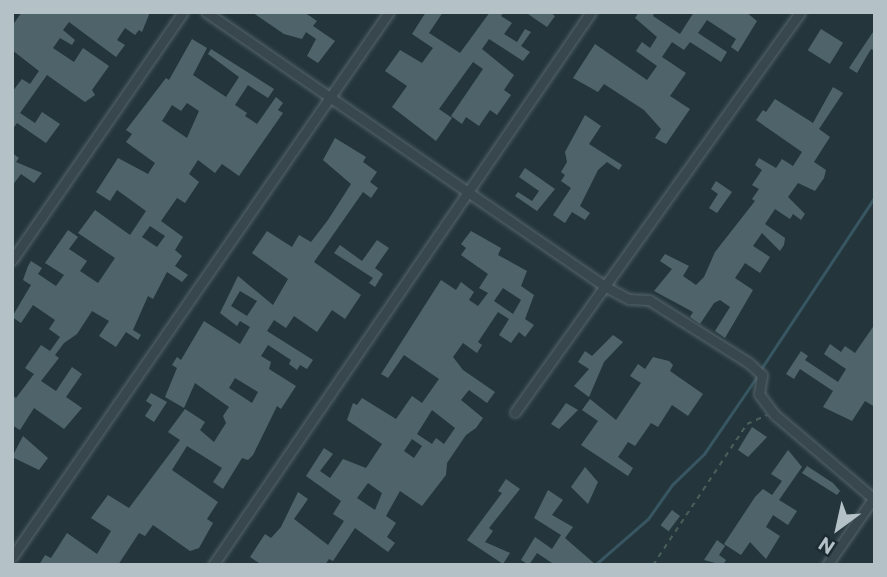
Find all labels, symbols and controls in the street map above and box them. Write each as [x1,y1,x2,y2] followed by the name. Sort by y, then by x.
[803,493,873,563] north arrow
[814,533,839,560] text: N

